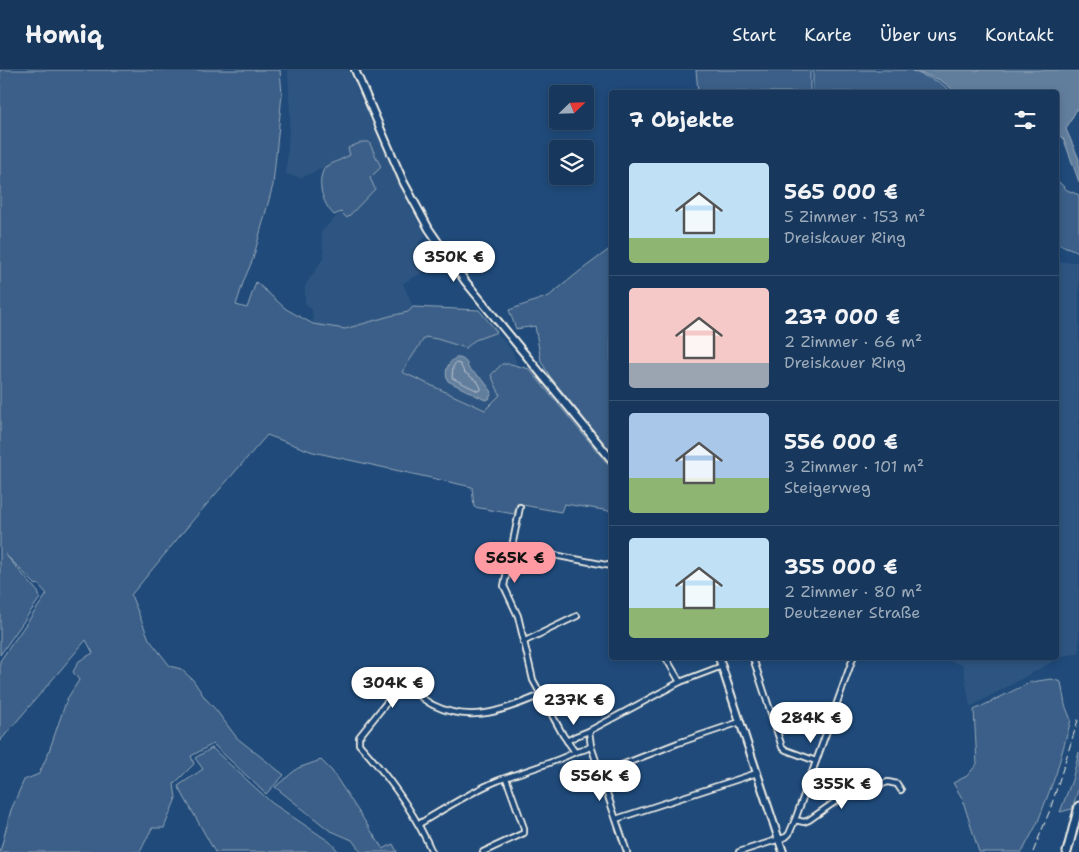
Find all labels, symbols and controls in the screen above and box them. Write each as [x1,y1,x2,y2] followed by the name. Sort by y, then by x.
[25,19,102,51] text: Homiq
[732,23,776,47] text: Start
[804,23,852,47] text: Karte
[880,23,957,47] text: Über uns
[985,23,1054,47] text: Kontakt
[549,85,594,130] north arrow
[549,85,594,185] map controls
[629,106,734,134] text: 7 Objekte
[1011,106,1039,134] icon: filters
[549,140,594,185] button: layers
[784,178,898,206] text: 565 000 €
[669,183,729,243] icon: home
[784,206,926,227] text: 5 Zimmer · 153 m²
[784,227,906,248] text: Dreiskauer Ring
[413,240,495,283] pin: 350K €
[424,246,484,267] text: 350K €
[784,303,900,331] text: 237 000 €
[669,308,729,368] icon: home
[784,331,922,352] text: 2 Zimmer · 66 m²
[784,352,906,373] text: Dreiskauer Ring
[784,428,898,456] text: 556 000 €
[669,433,729,493] icon: home
[784,456,924,477] text: 3 Zimmer · 101 m²
[784,477,871,498] text: Steigerweg
[474,542,556,584] pin: 565K €
[486,547,544,568] text: 565K €
[784,553,898,581] text: 355 000 €
[669,558,729,618] icon: home
[784,581,922,602] text: 2 Zimmer · 80 m²
[784,602,920,623] text: Deutzener Straße
[352,666,434,709] pin: 304K €
[362,672,424,693] text: 304K €
[533,684,615,726] pin: 237K €
[544,689,604,710] text: 237K €
[770,702,852,744] pin: 284K €
[781,707,841,728] text: 284K €
[559,760,641,802] pin: 556K €
[571,765,629,786] text: 556K €
[801,768,883,810] pin: 355K €
[813,773,871,794] text: 355K €

